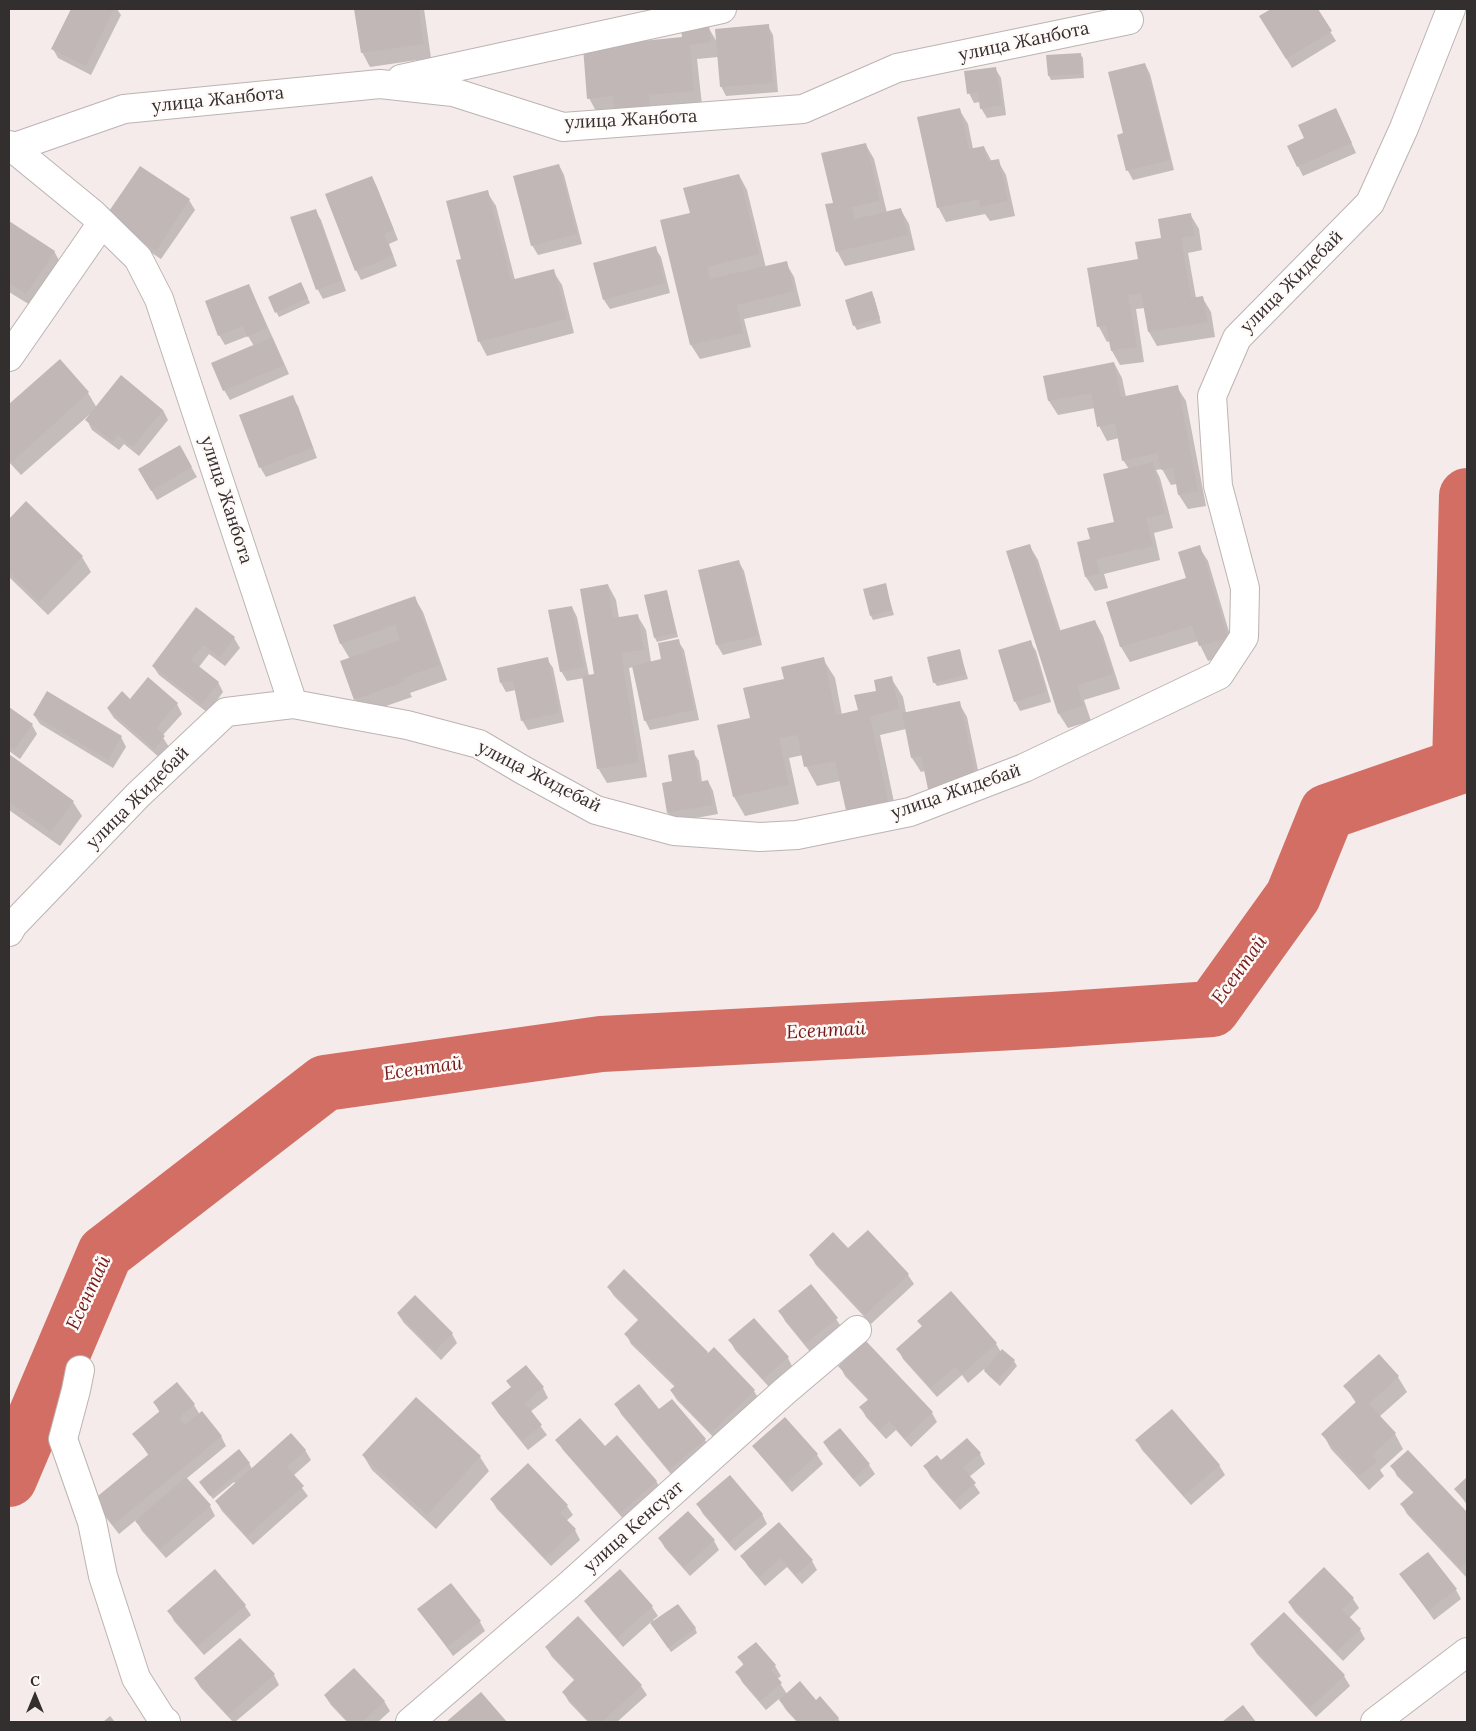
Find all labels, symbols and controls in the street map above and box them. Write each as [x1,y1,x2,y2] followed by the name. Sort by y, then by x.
[957,18,1091,66] street label: улица Жанбота
[151,82,285,118] street label: улица Жанбота
[564,106,698,134] street label: улица Жанбота
[1236,226,1348,338] street label: улица Жидебай
[195,433,257,567] street label: улица Жанбота
[474,737,604,817] street label: улица Жидебай
[82,742,194,854] street label: улица Жидебай
[888,760,1024,824] street label: улица Жидебай
[1207,931,1273,1009] water label: Есентай
[786,1018,866,1044] water label: Есентай
[382,1052,464,1086] water label: Есентай
[62,1252,116,1334] water label: Есентай
[580,1477,688,1577] street label: улица Кенсуат
[10,1671,60,1721] north arrow
[30,1672,40,1690] text: С

